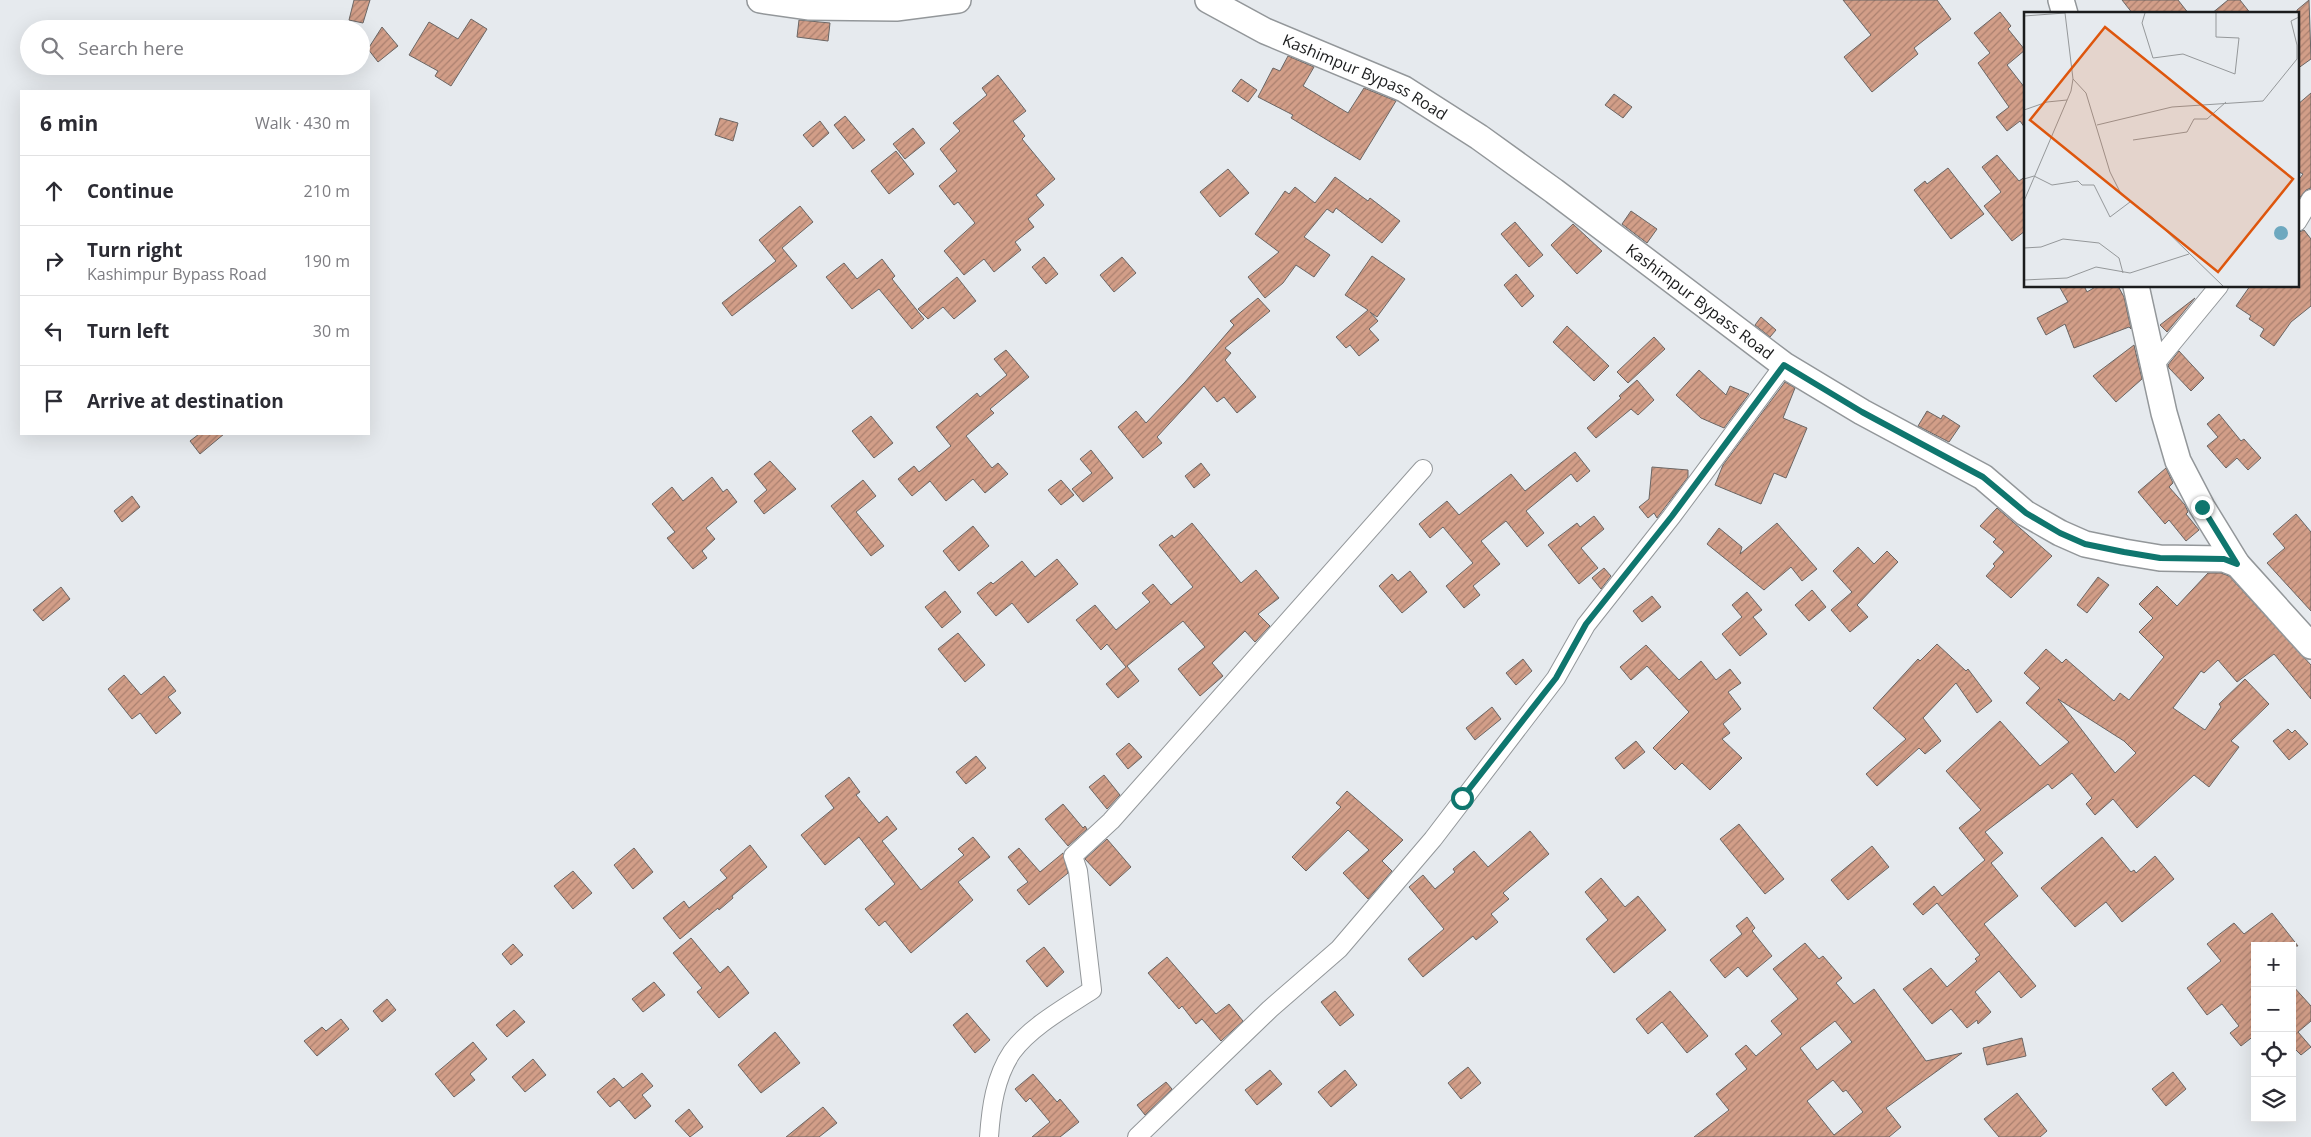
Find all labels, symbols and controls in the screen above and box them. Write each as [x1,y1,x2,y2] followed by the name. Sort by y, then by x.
[2024,12,2298,288] inset map
[20,20,370,75] search box
[1279,29,1452,125] street label: Kashimpur Bypass Road
[38,34,66,62] icon: search
[78,35,184,61] text: Search here
[40,109,98,137] text: 6 min
[255,112,350,134] text: Walk · 430 m
[40,177,68,205] icon: ahead
[87,178,174,204] text: Continue
[304,180,350,202] text: 210 m
[87,237,182,263] text: Turn right
[1622,238,1778,364] street label: Kashimpur Bypass Road
[40,247,68,275] icon: right
[304,250,350,272] text: 190 m
[87,263,267,285] text: Kashimpur Bypass Road
[40,317,68,345] icon: left
[87,318,169,344] text: Turn left
[313,320,350,342] text: 30 m
[40,387,68,415] icon: arrive
[87,388,284,414] text: Arrive at destination
[2191,496,2214,519] route end
[1451,787,1474,810] route start
[2251,942,2296,1122] map controls
[2251,942,2296,987] button: +
[2251,987,2296,1032] button: −
[2251,1032,2296,1077] button: locate
[2251,1077,2296,1122] button: layers

